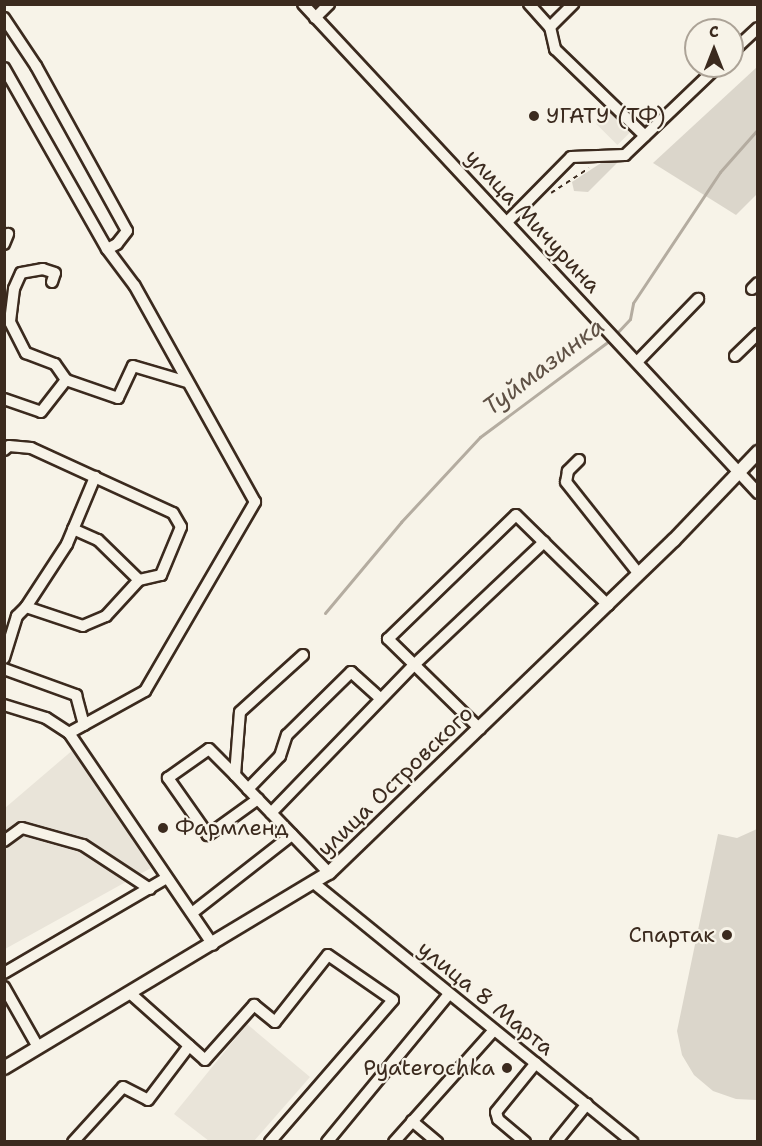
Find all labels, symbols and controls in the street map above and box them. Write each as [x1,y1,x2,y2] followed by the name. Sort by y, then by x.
[684,18,744,78] north arrow
[709,21,719,42] text: С
[546,103,665,129] place label: УГАТУ (ТФ)
[527,109,541,123] marker: УГАТУ (ТФ)
[460,144,606,298] street label: улица Мичурина
[478,312,610,422] water label: Туймазинка
[312,700,478,862] street label: улица Островского
[175,815,289,841] place label: Фармленд
[156,821,170,835] marker: Фармленд
[629,922,715,948] place label: Спартак
[720,928,734,942] marker: Спартак
[413,935,559,1061] street label: улица 8 Марта
[363,1055,495,1081] place label: Pyaterochka
[500,1061,514,1075] marker: Pyaterochka

